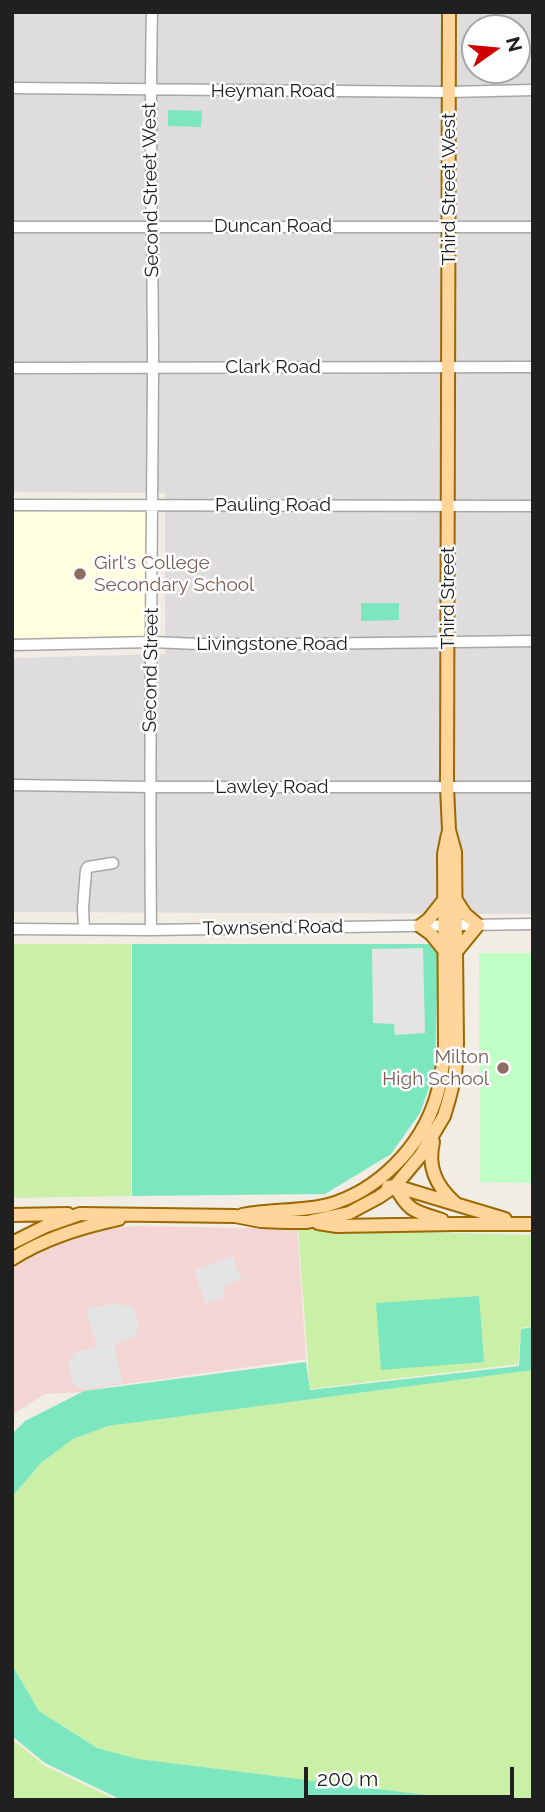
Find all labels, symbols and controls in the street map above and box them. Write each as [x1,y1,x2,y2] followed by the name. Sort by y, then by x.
[461,14,531,84] north arrow
[502,34,527,54] text: N
[211,80,335,102] street label: Heyman Road
[138,102,164,278] street label: Second Street West
[438,113,460,265] street label: Third Street West
[214,215,332,237] street label: Duncan Road
[225,356,321,378] street label: Clark Road
[215,494,331,516] street label: Pauling Road
[437,547,459,649] street label: Third Street
[94,552,254,596] place label: Girl's College Secondary School
[72,566,88,582] marker: Girl's College Secondary School
[139,607,163,733] street label: Second Street
[196,633,348,655] street label: Livingstone Road
[215,776,329,798] street label: Lawley Road
[203,915,343,941] street label: Townsend Road
[382,1046,489,1090] place label: Milton High School
[495,1060,511,1076] marker: Milton High School
[307,1752,517,1796] scale bar
[317,1766,378,1791] text: 200 m

